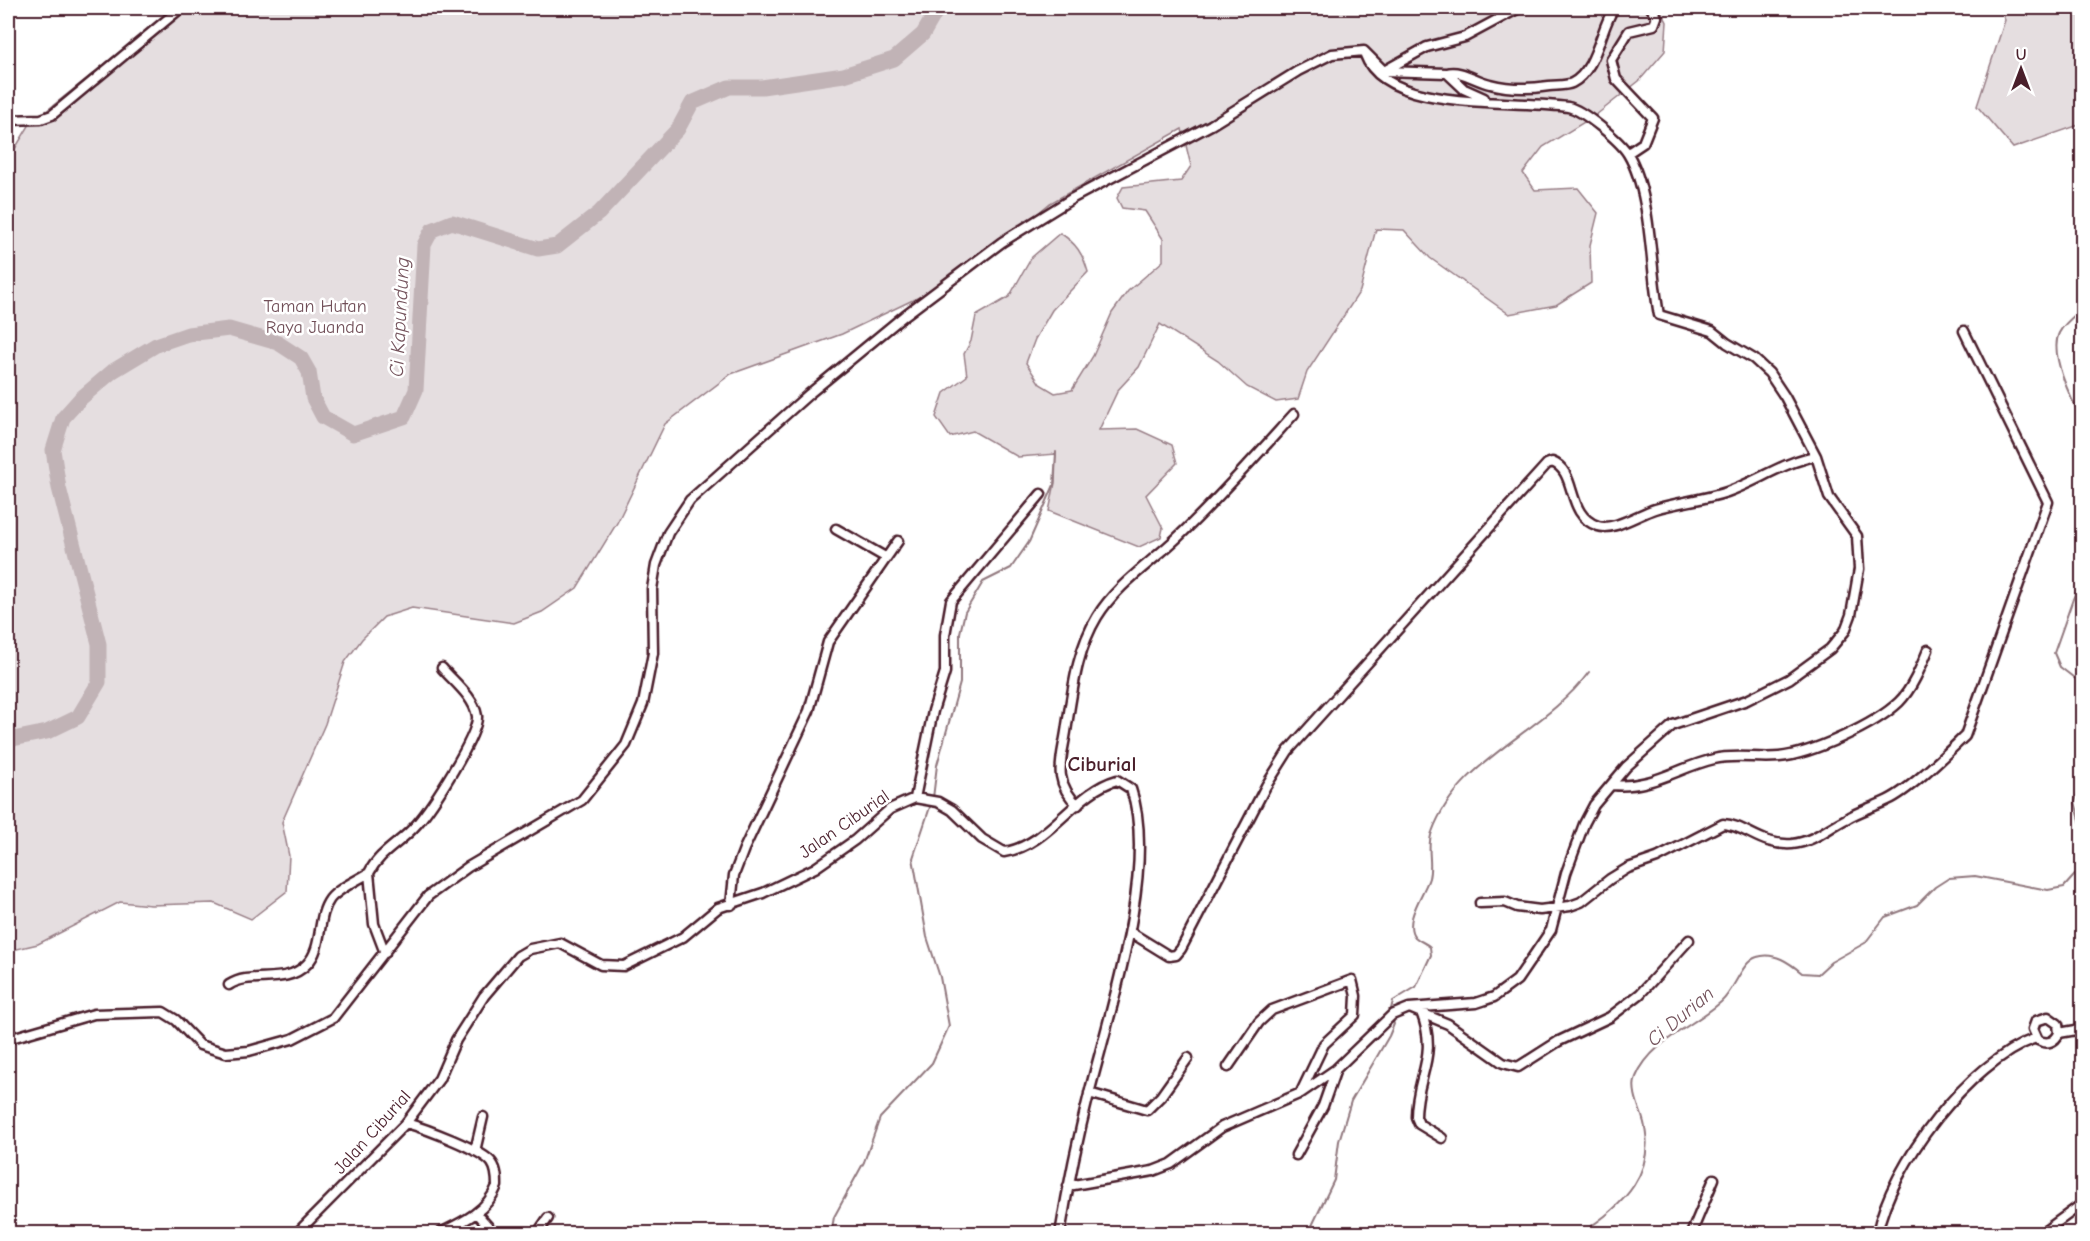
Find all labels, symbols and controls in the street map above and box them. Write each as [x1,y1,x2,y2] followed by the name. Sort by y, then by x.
[1991,39,2051,99] north arrow
[2016,46,2026,64] text: U
[385,257,414,377] water label: Ci Kapundung
[263,296,367,338] park label: Taman Hutan Raya Juanda
[1068,752,1136,776] district label: Ciburial
[795,786,893,863] street label: Jalan Ciburial
[1642,982,1719,1051] water label: Ci Durian
[329,1086,415,1178] street label: Jalan Ciburial

